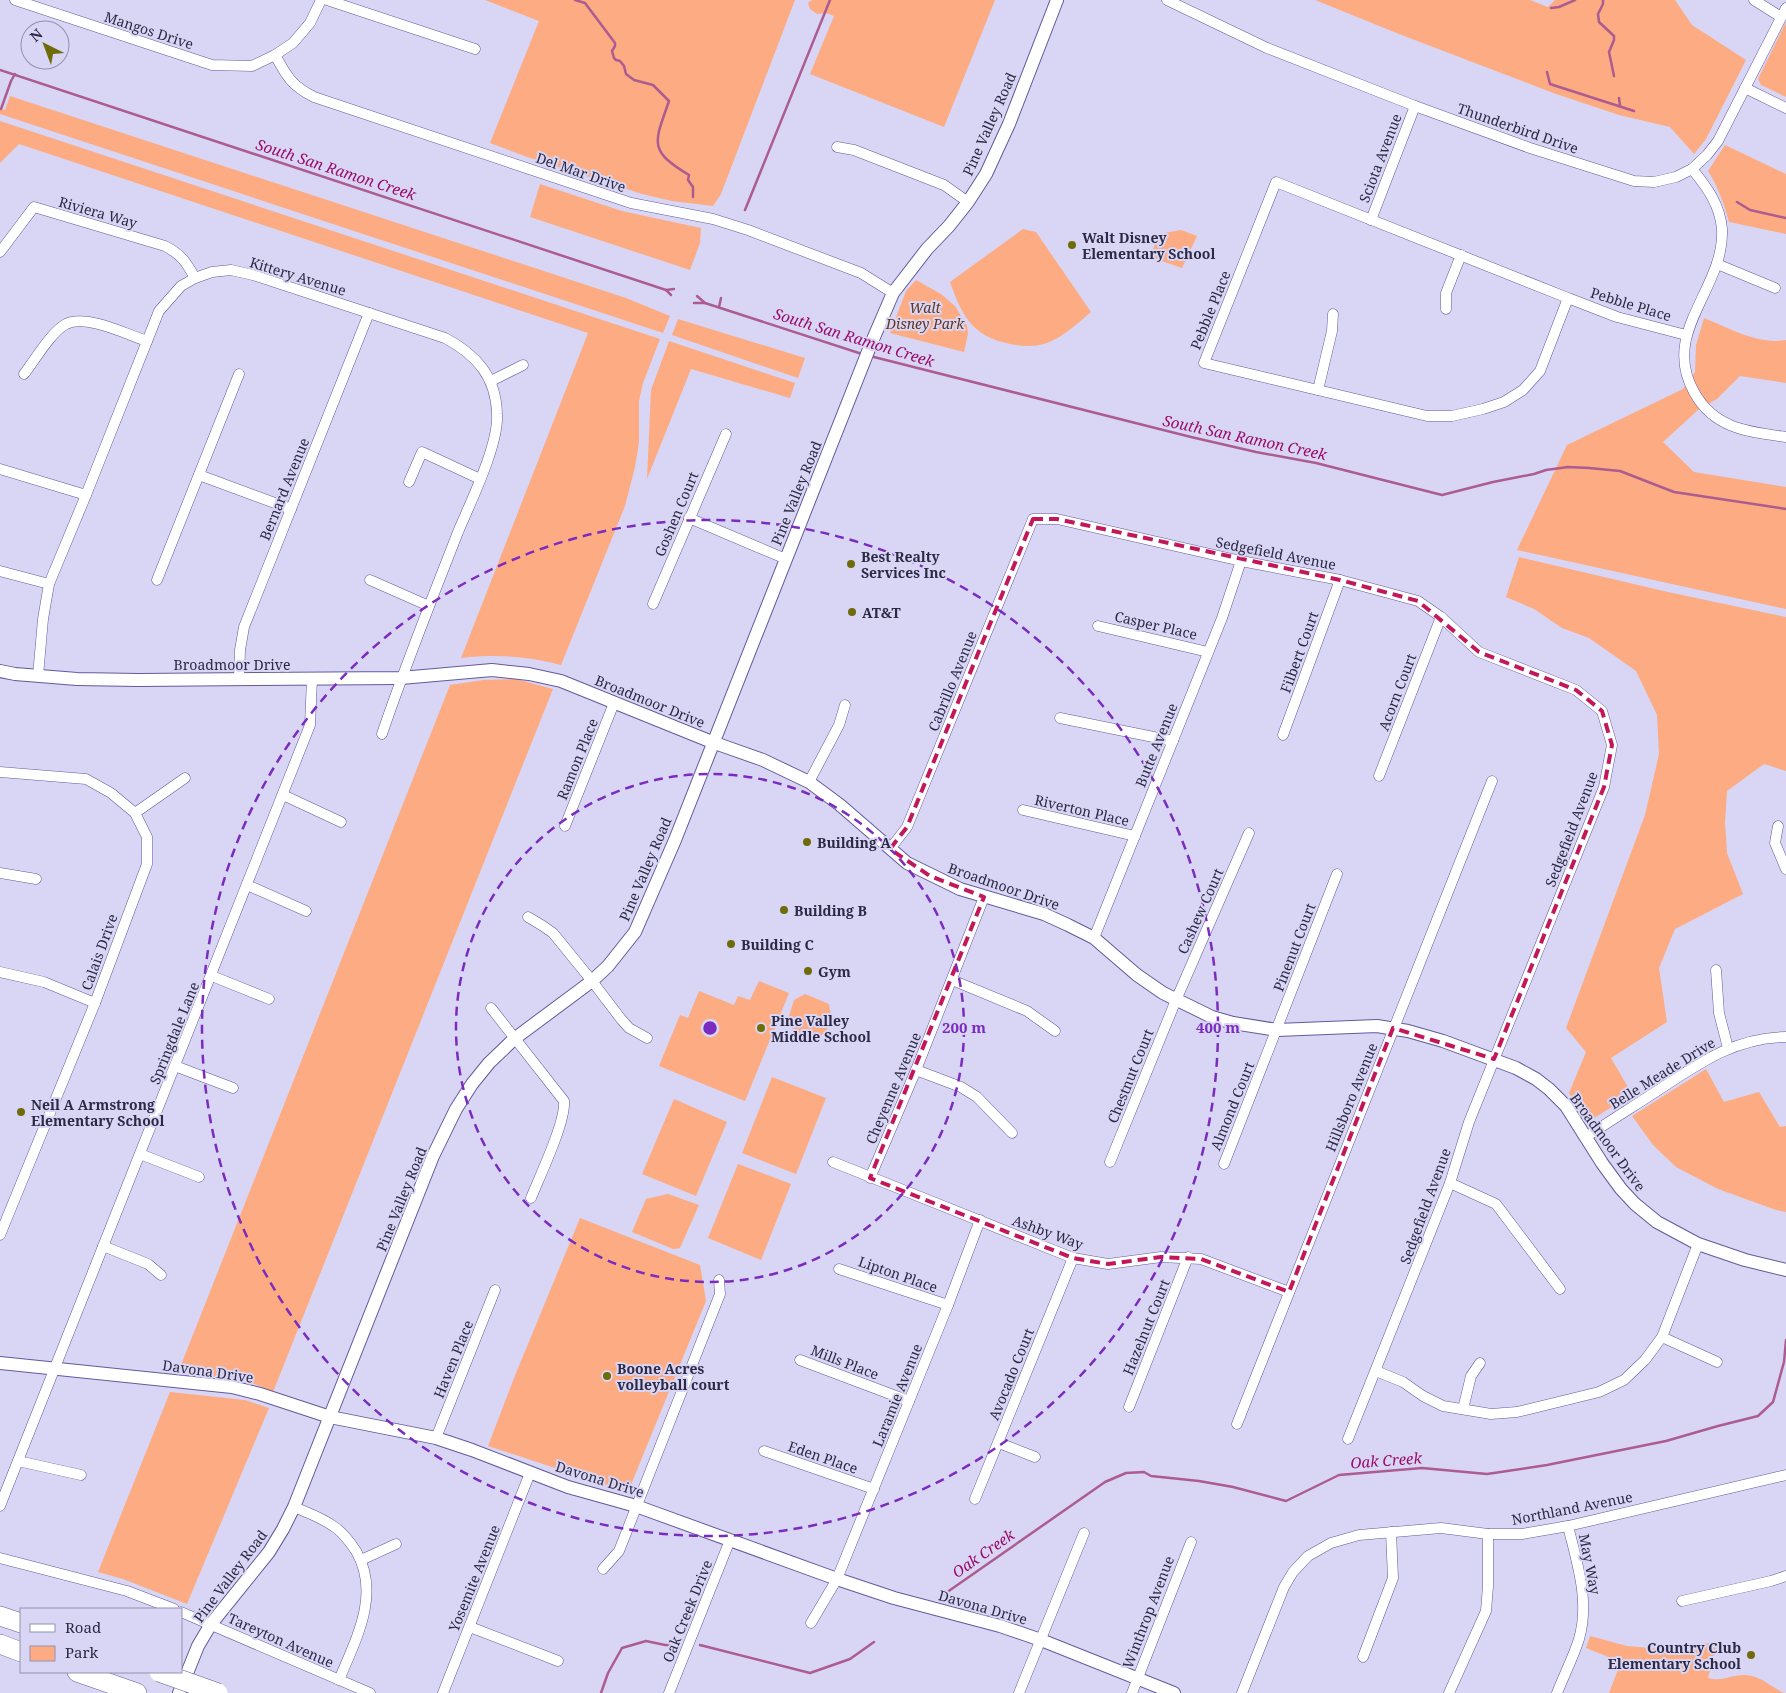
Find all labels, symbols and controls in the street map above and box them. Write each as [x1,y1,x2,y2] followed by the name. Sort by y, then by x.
[102,7,196,53] street label: Mangos Drive
[20,20,70,70] north arrow
[26,24,46,46] text: N
[958,69,1020,179] street label: Pine Valley Road
[1455,98,1581,158] street label: Thunderbird Drive
[1354,111,1406,205] street label: Sciota Avenue
[254,134,419,204] water label: South San Ramon Creek
[534,148,628,196] street label: Del Mar Drive
[57,192,140,232] street label: Riviera Way
[1082,228,1215,263] place label: Walt Disney Elementary School
[1066,239,1078,251] marker: Walt Disney Elementary School
[247,252,349,300] street label: Kittery Avenue
[1186,268,1234,352] street label: Pebble Place
[1588,283,1674,325] street label: Pebble Place
[885,298,965,333] park label: Walt Disney Park
[771,303,937,371] water label: South San Ramon Creek
[1161,410,1329,464] water label: South San Ramon Creek
[255,435,313,543] street label: Bernard Avenue
[766,438,826,548] street label: Pine Valley Road
[650,469,702,559] street label: Goshen Court
[1214,532,1338,574] street label: Sedgefield Avenue
[861,547,946,582] place label: Best Realty Services Inc
[845,558,857,570] marker: Best Realty Services Inc
[862,603,901,622] place label: AT&T
[846,606,858,618] marker: AT&T
[1113,606,1199,644] street label: Casper Place
[1275,609,1323,695] street label: Filbert Court
[923,628,981,734] street label: Cabrillo Avenue
[1374,651,1420,733] street label: Acorn Court
[174,655,290,674] street label: Broadmoor Drive
[592,670,708,732] street label: Broadmoor Drive
[1131,700,1181,790] street label: Butte Avenue
[552,716,602,802] street label: Ramon Place
[1540,769,1602,889] street label: Sedgefield Avenue
[1033,790,1131,830] street label: Riverton Place
[615,814,676,924] street label: Pine Valley Road
[817,833,891,852] place label: Building A
[801,836,813,848] marker: Building A
[946,858,1062,914] street label: Broadmoor Drive
[1173,865,1227,957] street label: Cashew Court
[1268,900,1320,994] street label: Pinenut Court
[794,901,867,920] place label: Building B
[778,904,790,916] marker: Building B
[76,911,122,993] street label: Calais Drive
[741,935,814,954] place label: Building C
[725,938,737,950] marker: Building C
[818,962,851,981] place label: Gym
[802,965,814,977] marker: Gym
[145,979,203,1087] street label: Springdale Lane
[771,1011,871,1046] place label: Pine Valley Middle School
[942,1017,986,1037] text: 200 m
[1196,1017,1240,1037] text: 400 m
[701,1019,719,1037] centre of rings
[755,1022,767,1034] marker: Pine Valley Middle School
[1102,1026,1158,1126] street label: Chestnut Court
[861,1029,925,1147] street label: Cheyenne Avenue
[1605,1033,1719,1113] street label: Belle Meade Drive
[1321,1040,1381,1154] street label: Hillsboro Avenue
[1206,1059,1258,1153] street label: Almond Court
[1566,1089,1650,1195] street label: Broadmoor Drive
[31,1095,164,1130] place label: Neil A Armstrong Elementary School
[15,1106,27,1118] marker: Neil A Armstrong Elementary School
[371,1144,431,1254] street label: Pine Valley Road
[1395,1145,1455,1267] street label: Sedgefield Avenue
[1010,1210,1086,1254] street label: Ashby Way
[856,1252,940,1296] street label: Lipton Place
[1118,1276,1174,1378] street label: Hazelnut Court
[429,1317,477,1401] street label: Haven Place
[984,1325,1038,1423] street label: Avocado Court
[808,1340,882,1384] street label: Mills Place
[868,1341,926,1449] street label: Laramie Avenue
[161,1355,255,1387] street label: Davona Drive
[617,1359,730,1394] place label: Boone Acres volleyball court
[601,1370,613,1382] marker: Boone Acres volleyball court
[786,1436,860,1478] street label: Eden Place
[1350,1447,1423,1472] water label: Oak Creek
[553,1457,647,1501] street label: Davona Drive
[1510,1487,1634,1529] street label: Northland Avenue
[444,1522,504,1635] street label: Yosemite Avenue
[948,1524,1018,1582] water label: Oak Creek
[189,1526,271,1626] street label: Pine Valley Road
[1575,1532,1605,1596] street label: May Way
[1118,1553,1178,1671] street label: Winthrop Avenue
[658,1557,716,1665] street label: Oak Creek Drive
[936,1585,1030,1629] street label: Davona Drive
[20,1608,182,1673] legend
[225,1608,337,1672] street label: Tareyton Avenue
[65,1617,101,1637] text: Road
[1608,1638,1741,1673] place label: Country Club Elementary School
[65,1642,99,1662] text: Park
[1745,1649,1757,1661] marker: Country Club Elementary School

